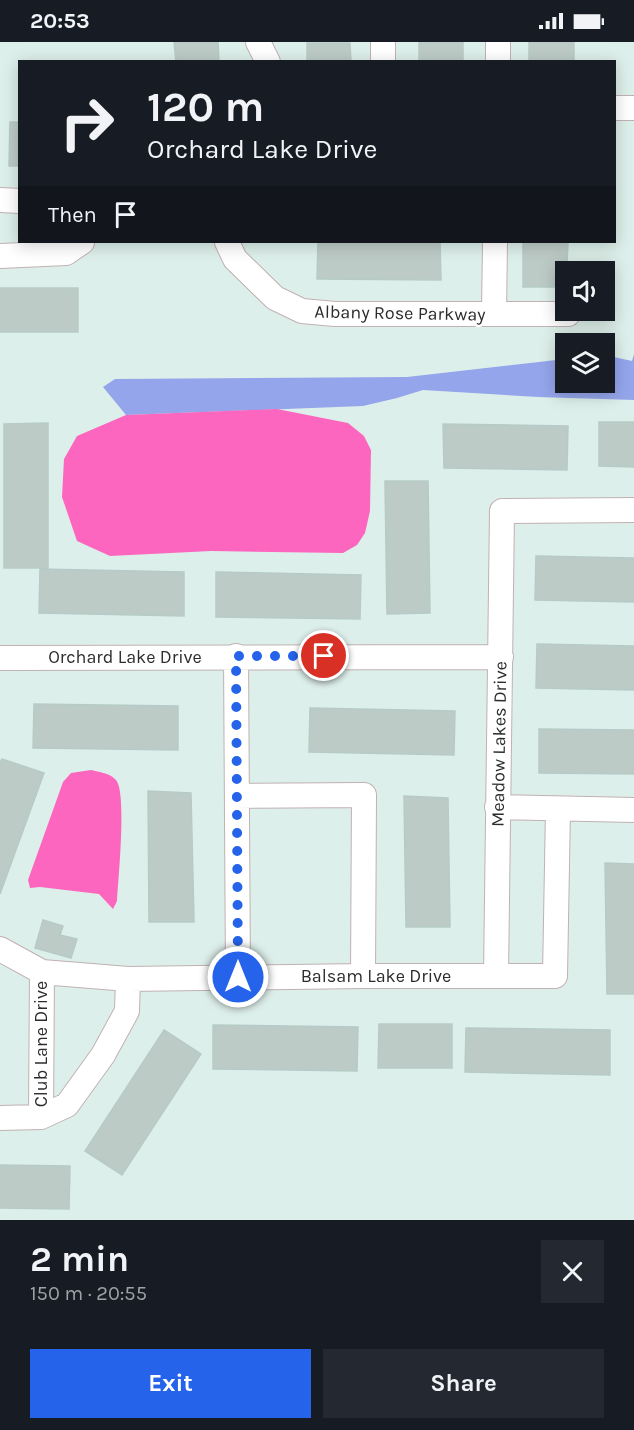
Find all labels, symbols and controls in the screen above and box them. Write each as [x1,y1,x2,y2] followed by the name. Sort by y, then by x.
[30,8,90,34] text: 20:53
[147,82,264,132] text: 120 m
[48,84,126,162] icon: right
[147,133,378,165] text: Orchard Lake Drive
[109,198,142,231] icon: arrive
[48,202,97,228] text: Then
[555,261,615,393] map controls
[555,261,615,321] button: sound
[314,301,486,326] street label: Albany Rose Parkway
[555,333,615,393] button: layers
[298,630,349,681] pin
[307,639,340,672] icon: arrive
[48,646,202,668] street label: Orchard Lake Drive
[487,661,511,827] street label: Meadow Lakes Drive
[206,945,270,1009] position arrow
[301,965,451,987] street label: Balsam Lake Drive
[30,981,52,1107] street label: Club Lane Drive
[30,1238,129,1280] text: 2 min
[541,1240,604,1303] button: close
[30,1282,147,1305] text: 150 m · 20:55
[30,1349,311,1418] button: Exit
[323,1349,604,1418] button: Share

